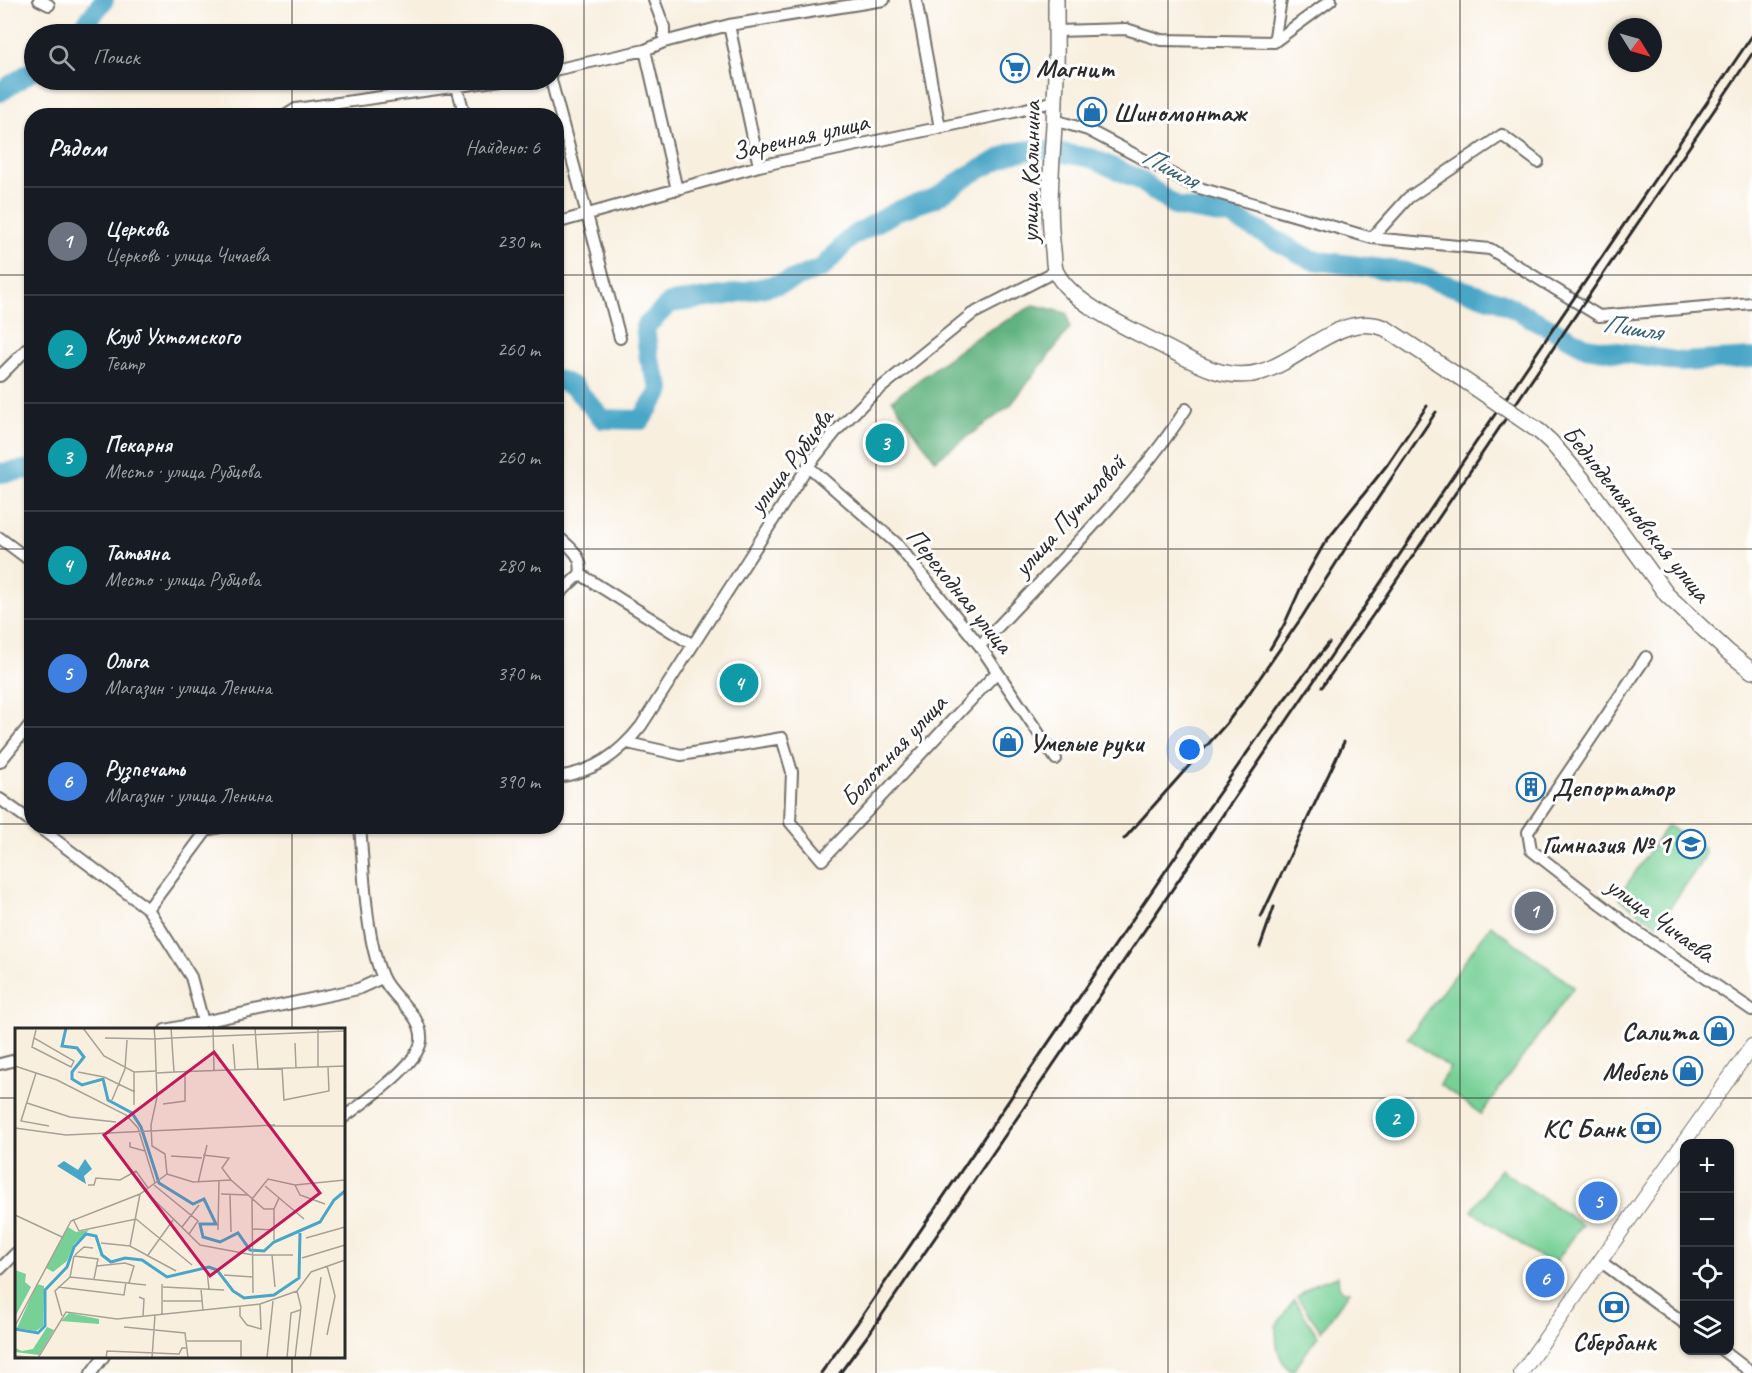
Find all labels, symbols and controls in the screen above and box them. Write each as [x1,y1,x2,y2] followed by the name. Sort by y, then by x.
[1608,18,1662,72] north arrow
[24,24,564,90] search box
[45,41,78,74] icon: search
[93,43,139,71] text: Поиск
[999,52,1031,84] supermarket icon: Магнит
[1036,52,1116,85] place label: Магнит
[1076,96,1108,128] shop icon: Шиномонтаж
[1113,96,1248,129] place label: Шиномонтаж
[1013,99,1048,245] street label: улица Калинина
[729,104,873,168] street label: Заречная улица
[48,131,106,164] text: Рядом
[465,135,540,160] text: Найдено: 6
[1136,138,1208,198] water label: Пишля
[105,215,168,243] text: Церковь
[63,229,72,254] text: 1
[497,229,540,254] text: 230 m
[105,243,269,268] text: Церковь · улица Чичаева
[1600,306,1668,349] water label: Пишля
[105,323,240,351] text: Клуб Ухтомского
[63,337,72,362] text: 2
[497,337,540,362] text: 260 m
[105,351,144,376] text: Театр
[739,400,842,522] street label: улица Рубцова
[1555,418,1719,610] street label: Беднодемьяновская улица
[866,420,904,466] pin: 3
[105,431,172,459] text: Пекарня
[63,445,72,470] text: 3
[497,445,540,470] text: 260 m
[1005,446,1134,585] street label: улица Путиловой
[105,459,260,484] text: Место · улица Рубцова
[899,521,1021,661] street label: Переходная улица
[105,539,169,567] text: Татьяна
[63,553,72,578] text: 4
[497,553,540,578] text: 280 m
[105,567,260,592] text: Место · улица Рубцова
[105,647,148,675] text: Ольга
[720,660,758,706] pin: 4
[63,661,72,686] text: 5
[497,661,540,686] text: 370 m
[105,675,272,700] text: Магазин · улица Ленина
[833,686,955,813] street label: Болотная улица
[992,726,1024,758] shop icon: Умелые руки
[1029,726,1146,759] place label: Умелые руки
[1175,735,1204,764] your location
[105,755,185,783] text: Рузпечать
[63,769,72,794] text: 6
[497,769,540,794] text: 390 m
[1515,771,1547,803] building icon: Депортатор
[1552,771,1676,804] place label: Депортатор
[105,783,272,808] text: Магазин · улица Ленина
[1542,828,1673,861] place label: Гимназия № 1
[1675,828,1707,860] school or university icon: Гимназия № 1
[1598,868,1723,971] street label: улица Чичаева
[1514,888,1553,934] pin: 1
[1622,1015,1701,1048] place label: Салита
[1703,1015,1735,1047] shop icon: Салита
[15,1028,345,1358] inset map
[1603,1055,1669,1088] place label: Мебель
[1672,1055,1704,1087] shop icon: Мебель
[1376,1096,1414,1140] pin: 2
[1543,1112,1627,1145] place label: КС Банк
[1630,1112,1662,1144] bank icon: КС Банк
[1680,1139,1734,1355] map controls
[1680,1139,1734,1193] button: +
[1578,1178,1618,1224] pin: 5
[1680,1193,1734,1247] button: −
[1680,1247,1734,1301] button: locate
[1526,1256,1564,1300] pin: 6
[1598,1291,1630,1323] bank icon: Сбербанк
[1680,1301,1734,1355] button: layers
[1572,1325,1657,1358] place label: Сбербанк

